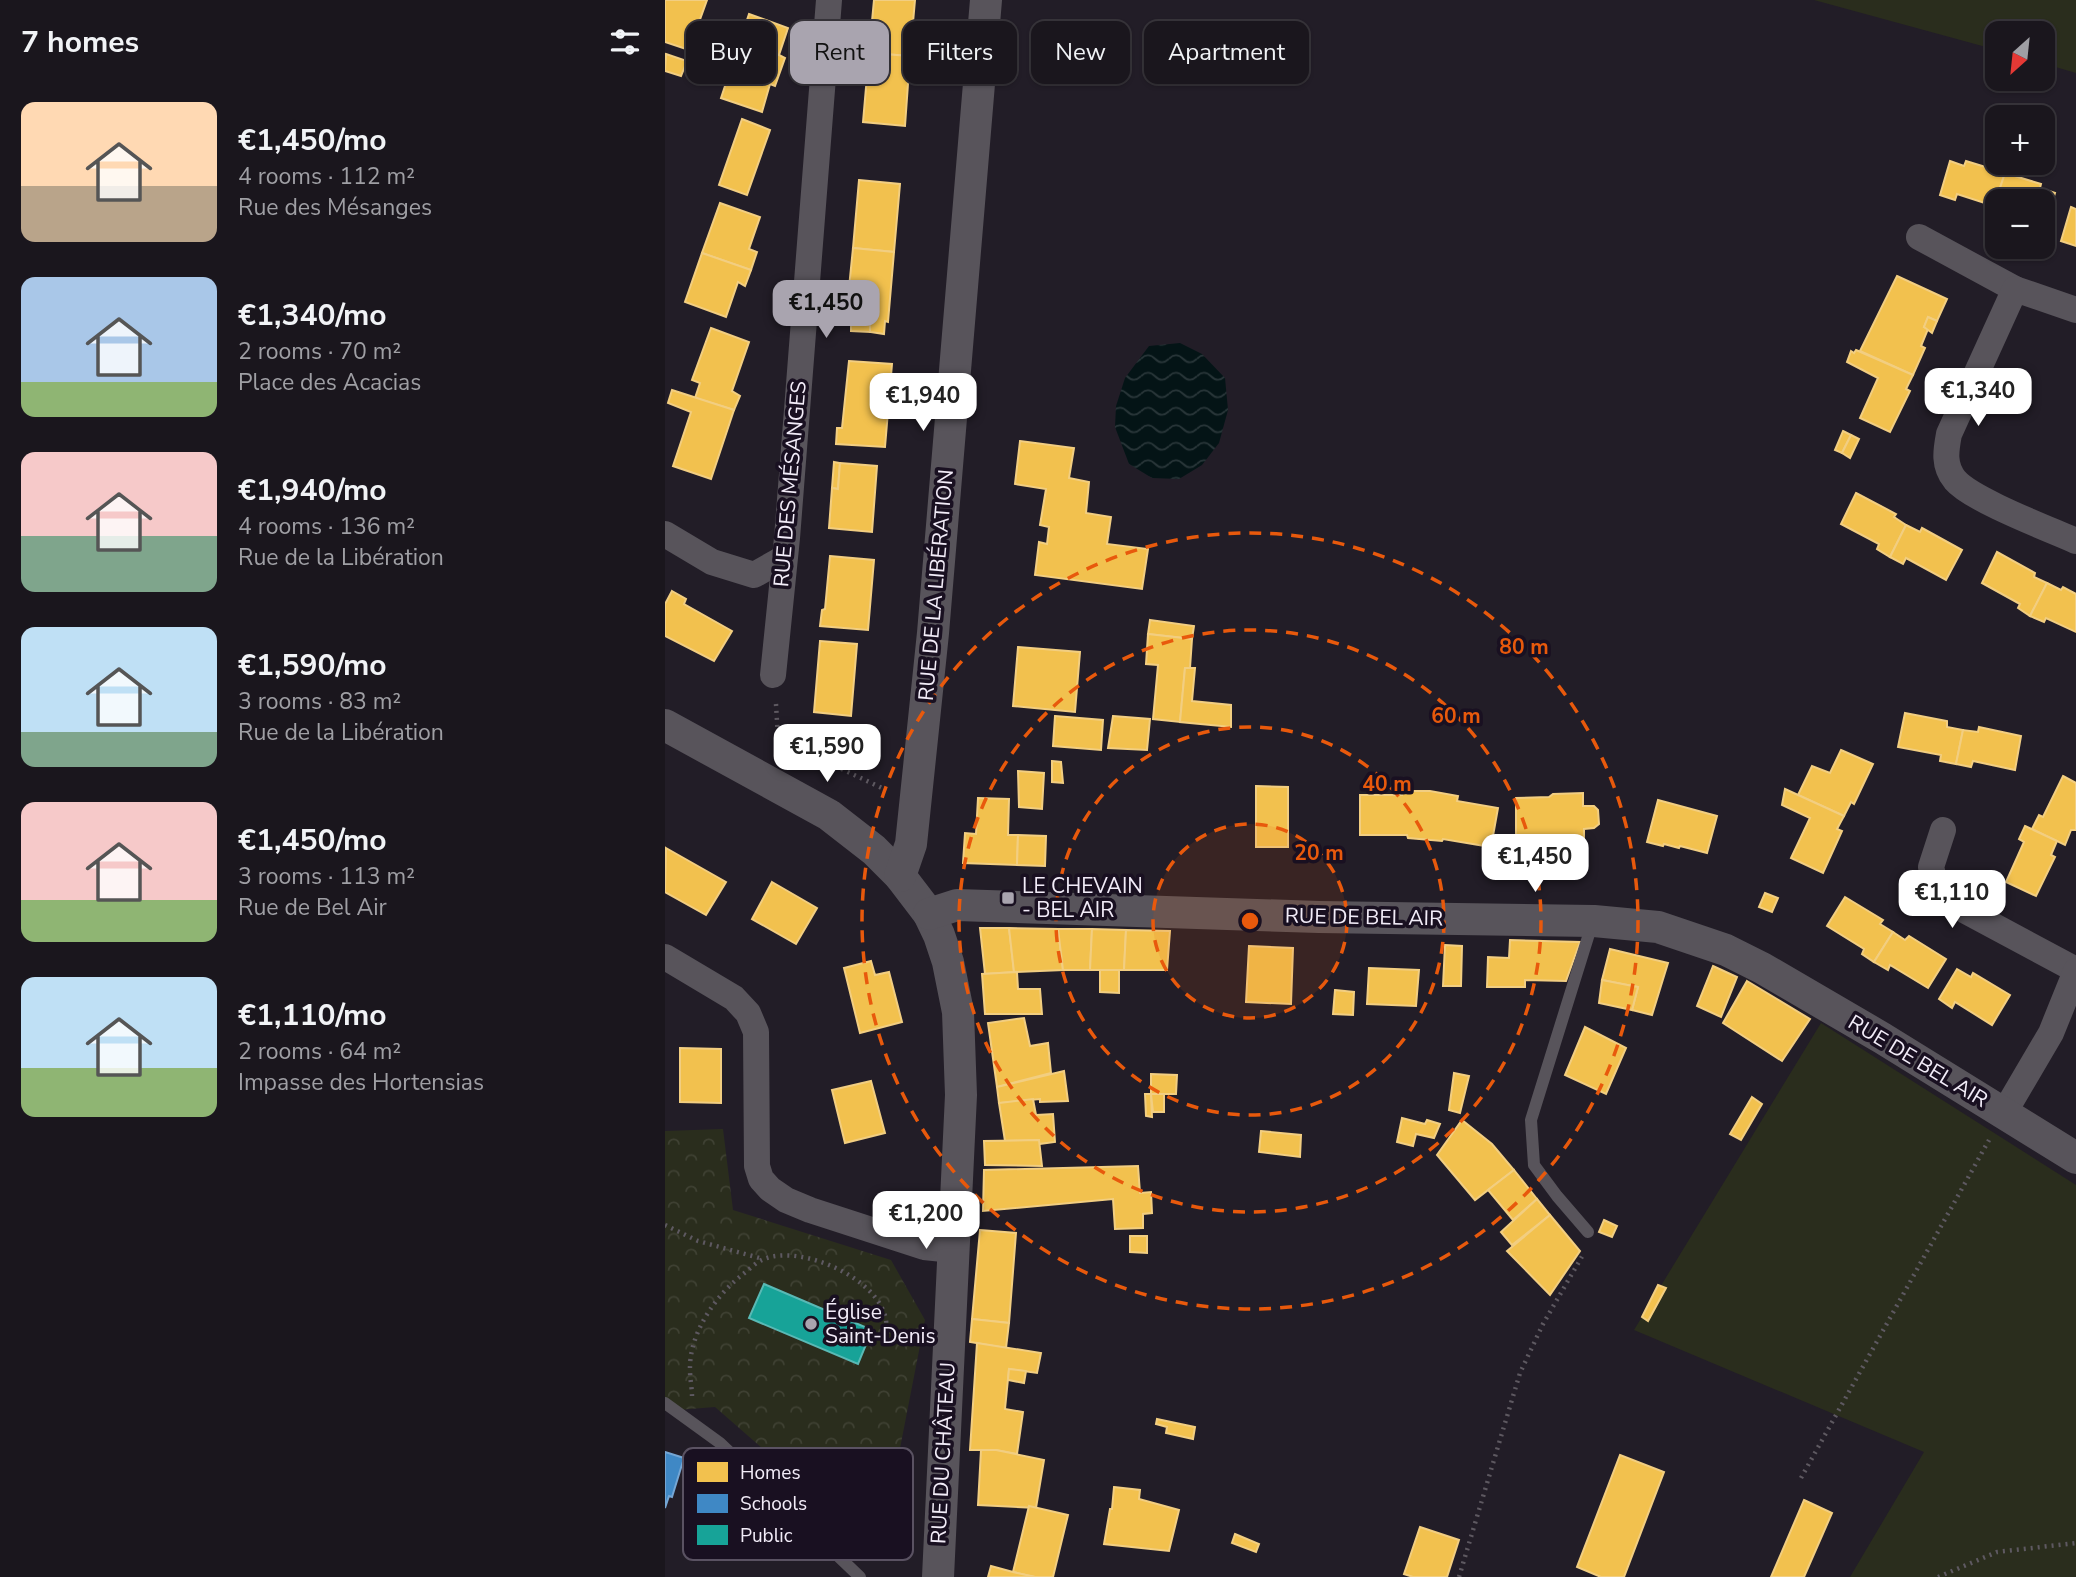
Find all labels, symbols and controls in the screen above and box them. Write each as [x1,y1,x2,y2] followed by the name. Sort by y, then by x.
[686,21,776,84] chip: Buy
[790,21,889,84] chip: Rent
[903,21,1017,84] chip: Filters
[1031,21,1130,84] chip: New
[1144,21,1309,84] chip: Apartment
[1985,21,2055,91] north arrow
[1985,21,2055,259] map controls
[21,22,139,63] text: 7 homes
[606,23,644,61] icon: filters
[1985,105,2055,175] button: +
[238,120,387,161] text: €1,450/mo
[77,130,161,214] icon: home
[238,161,415,192] text: 4 rooms · 112 m²
[1985,189,2055,259] button: −
[238,192,432,223] text: Rue des Mésanges
[769,280,883,340] pin: €1,450
[789,287,863,318] text: €1,450
[238,295,387,336] text: €1,340/mo
[77,305,161,389] icon: home
[238,336,401,367] text: 2 rooms · 70 m²
[238,367,421,398] text: Place des Acacias
[1921,368,2035,428] pin: €1,340
[866,374,980,433] pin: €1,940
[1941,375,2015,406] text: €1,340
[767,380,813,588] street label: RUE DES MÉSANGES
[886,380,960,411] text: €1,940
[912,468,960,702] street label: RUE DE LA LIBÉRATION
[238,470,387,511] text: €1,940/mo
[77,480,161,564] icon: home
[238,511,415,542] text: 4 rooms · 136 m²
[238,542,444,573] text: Rue de la Libération
[1499,633,1549,661] text: 80 m
[238,645,387,686] text: €1,590/mo
[77,655,161,739] icon: home
[238,686,401,717] text: 3 rooms · 83 m²
[1431,702,1481,730] text: 60 m
[238,717,444,748] text: Rue de la Libération
[770,724,884,784] pin: €1,590
[790,731,864,762] text: €1,590
[1362,770,1412,798] text: 40 m
[238,820,387,861] text: €1,450/mo
[77,830,161,914] icon: home
[1478,834,1592,894] pin: €1,450
[1294,839,1344,867] text: 20 m
[1498,841,1572,872] text: €1,450
[238,861,415,892] text: 3 rooms · 113 m²
[1895,870,2009,930] pin: €1,110
[1022,872,1143,924] place label: LE CHEVAIN - BEL AIR
[1915,877,1989,908] text: €1,110
[1000,890,1016,906] marker: LE CHEVAIN - BEL AIR
[238,892,387,923] text: Rue de Bel Air
[1285,902,1443,932] street label: RUE DE BEL AIR
[1238,909,1262,933] centre of rings
[238,995,387,1036] text: €1,110/mo
[77,1005,161,1089] icon: home
[1843,1008,1993,1114] street label: RUE DE BEL AIR
[238,1036,401,1067] text: 2 rooms · 64 m²
[238,1067,484,1098] text: Impasse des Hortensias
[869,1192,983,1251] pin: €1,200
[889,1198,963,1229] text: €1,200
[825,1298,936,1350] place label: Église Saint-Denis
[803,1316,819,1332] marker: Église Saint-Denis
[924,1361,962,1545] street label: RUE DU CHÂTEAU
[683,1448,913,1560] legend
[740,1460,801,1486] text: Homes
[740,1491,807,1517] text: Schools
[740,1523,793,1549] text: Public

